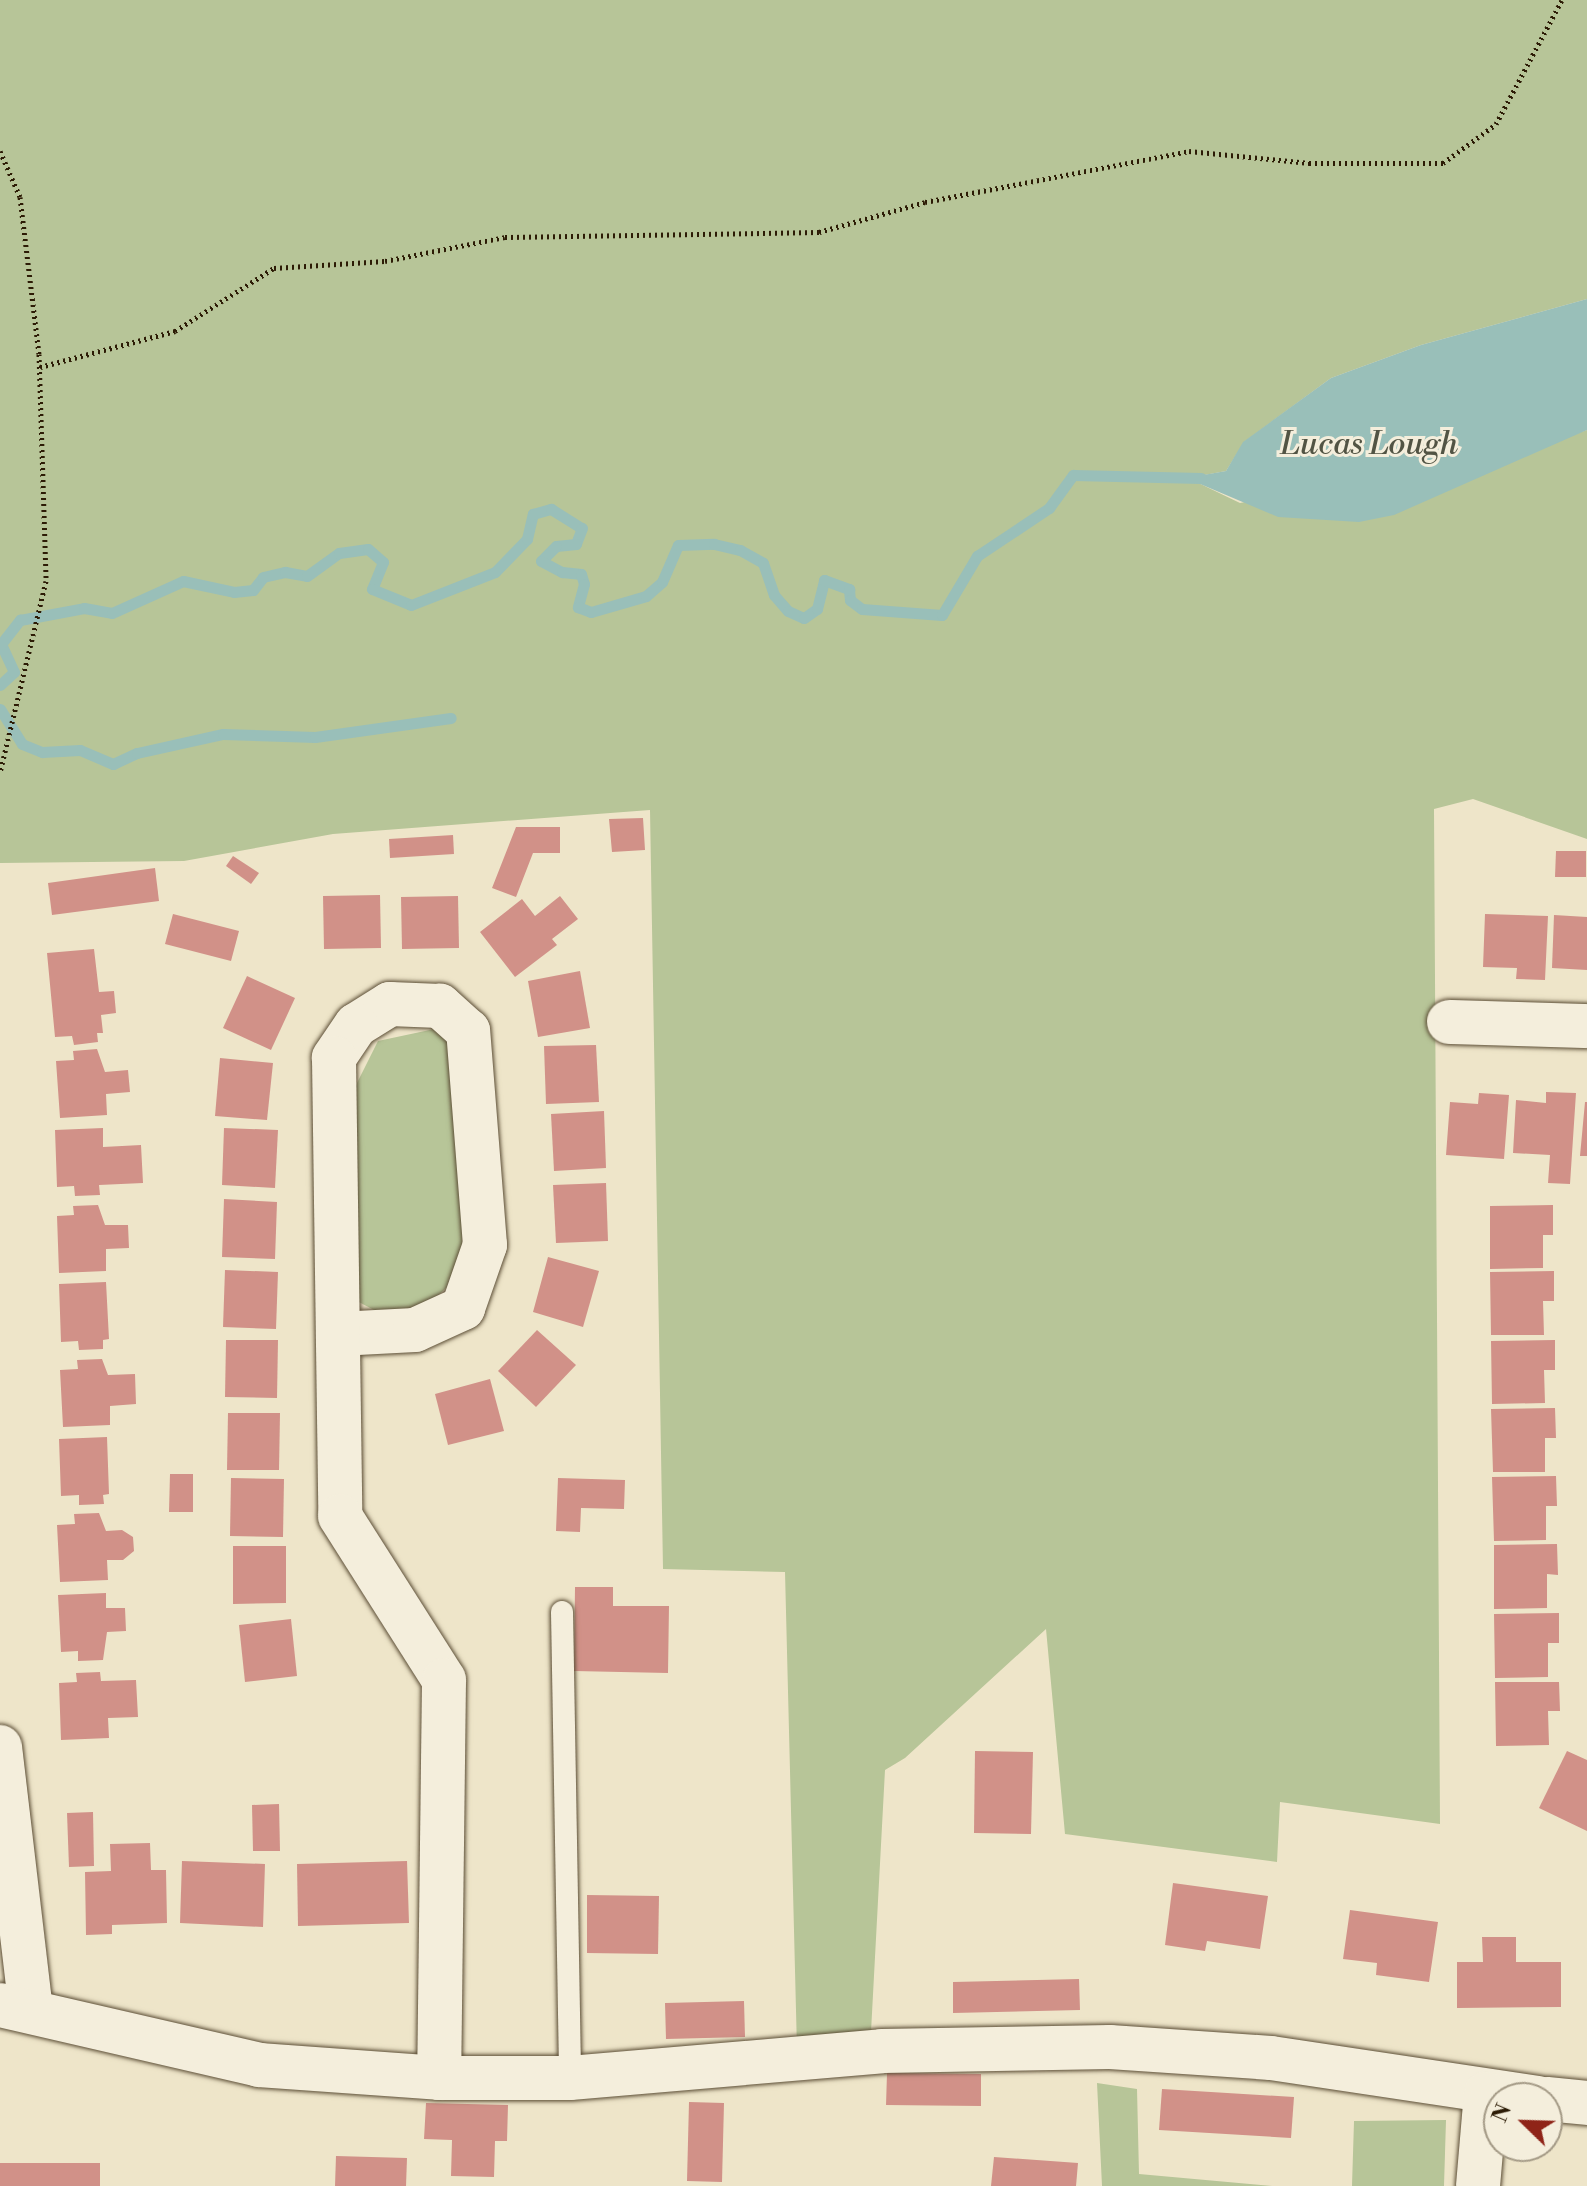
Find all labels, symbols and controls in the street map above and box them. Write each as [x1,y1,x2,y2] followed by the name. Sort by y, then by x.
[1280,425,1458,463] water label: Lucas Lough
[1483,2082,1563,2162] north arrow
[1486,2100,1518,2126] text: N

